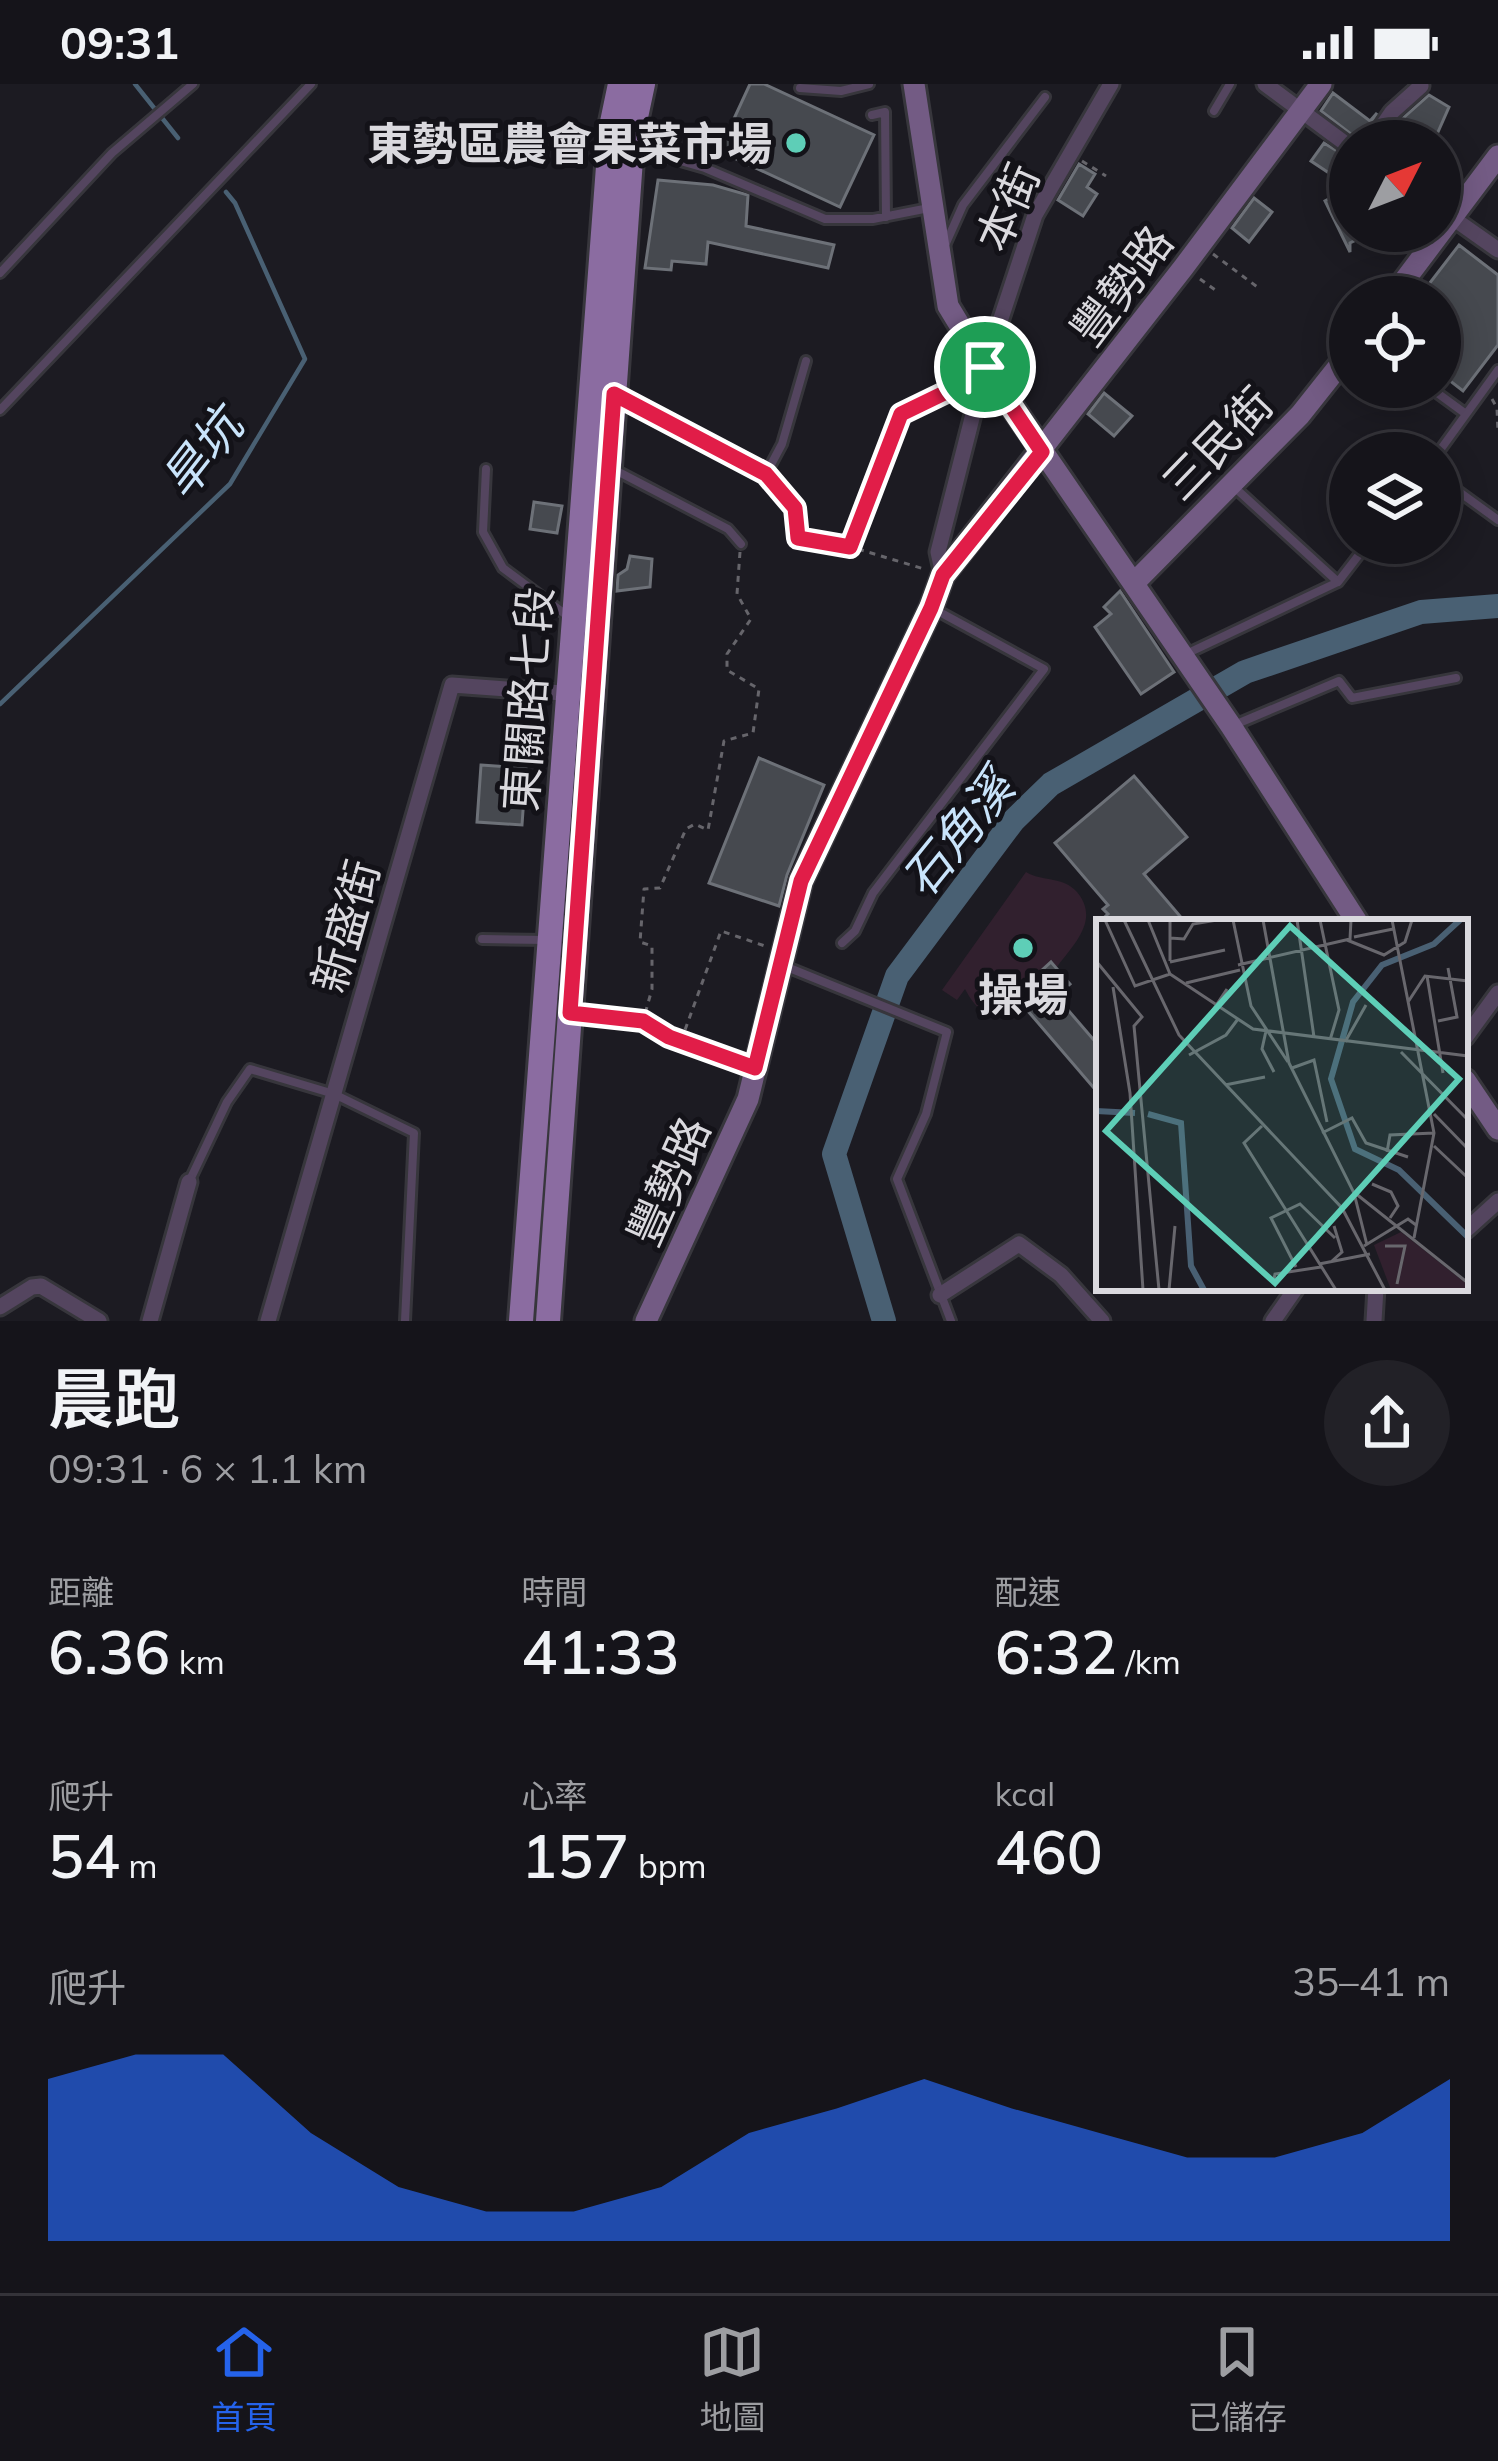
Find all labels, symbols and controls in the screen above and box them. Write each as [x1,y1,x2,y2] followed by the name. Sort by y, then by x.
[60,14,179,70] text: 09:31
[367,115,772,171] place label: 東勢區農會果菜市場
[1329,120,1461,252] north arrow
[1329,120,1461,564] map controls
[783,130,809,156] marker: 東勢區農會果菜市場
[963,154,1051,260] street label: 本街
[1058,214,1184,356] street label: 豐勢路
[1329,276,1461,408] button: locate
[934,316,1036,418] pin
[952,334,1018,400] icon: arrive
[1150,375,1284,511] street label: 三民街
[148,391,258,509] water label: 旱坑
[1329,432,1461,564] button: layers
[491,585,563,813] street label: 東關路七段
[888,754,1029,908] water label: 石角溪
[299,853,391,999] street label: 新盛街
[1096,919,1468,1291] inset map
[1010,935,1036,961] marker: 操場
[978,966,1068,1022] place label: 操場
[615,1108,721,1254] street label: 豐勢路
[48,1357,180,1440] text: 晨跑
[1324,1360,1450,1486] button: share
[48,1444,367,1493] text: 09:31 · 6 × 1.1 km
[48,1571,114,1612] text: 距離
[521,1571,587,1612] text: 時間
[995,1571,1061,1612] text: 配速
[48,1614,170,1689] text: 6.36
[521,1614,680,1689] text: 41:33
[995,1614,1117,1689] text: 6:32
[170,1641,225,1682] text: km
[1117,1641,1181,1682] text: /km
[995,1773,1055,1814] text: kcal
[48,1775,114,1816] text: 爬升
[521,1775,587,1816] text: 心率
[995,1814,1103,1889] text: 460
[48,1818,120,1893] text: 54
[521,1818,629,1893] text: 157
[120,1845,158,1886] text: m
[629,1845,707,1886] text: bpm
[1292,1957,1450,2006] text: 35–41 m
[48,1963,126,2012] text: 爬升
[211,2319,277,2439] tab: 首頁
[699,2319,765,2439] tab: 地圖
[1188,2319,1287,2439] tab: 已儲存

